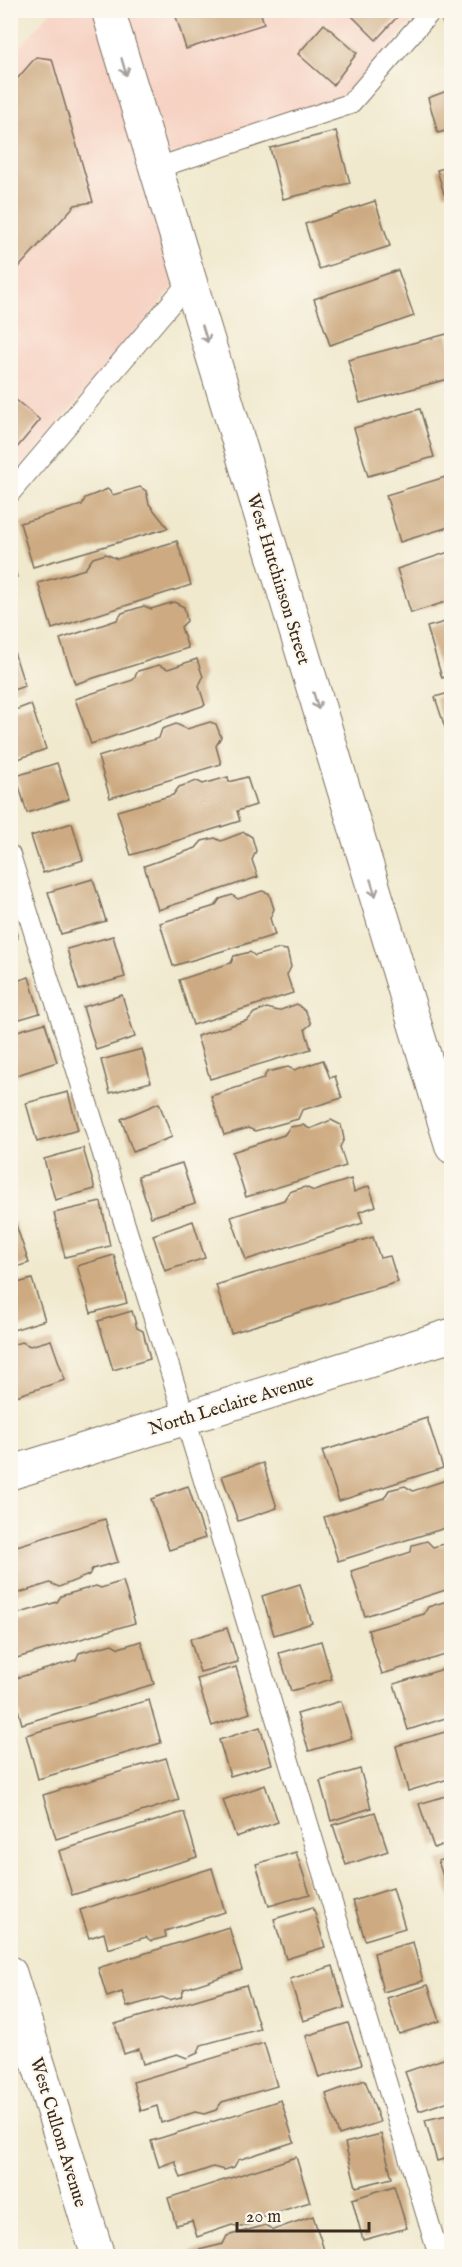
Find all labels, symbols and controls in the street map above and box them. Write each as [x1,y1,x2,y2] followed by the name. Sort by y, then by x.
[119,57,130,76] one-way arrow
[200,324,211,343] one-way arrow
[241,491,315,668] street label: West Hutchinson Street
[311,691,322,710] one-way arrow
[368,878,379,897] one-way arrow
[146,1369,317,1441] street label: North Leclaire Avenue
[24,2055,91,2210] street label: West Cullom Avenue
[237,2195,369,2233] scale bar
[246,2206,281,2229] text: 20 m

